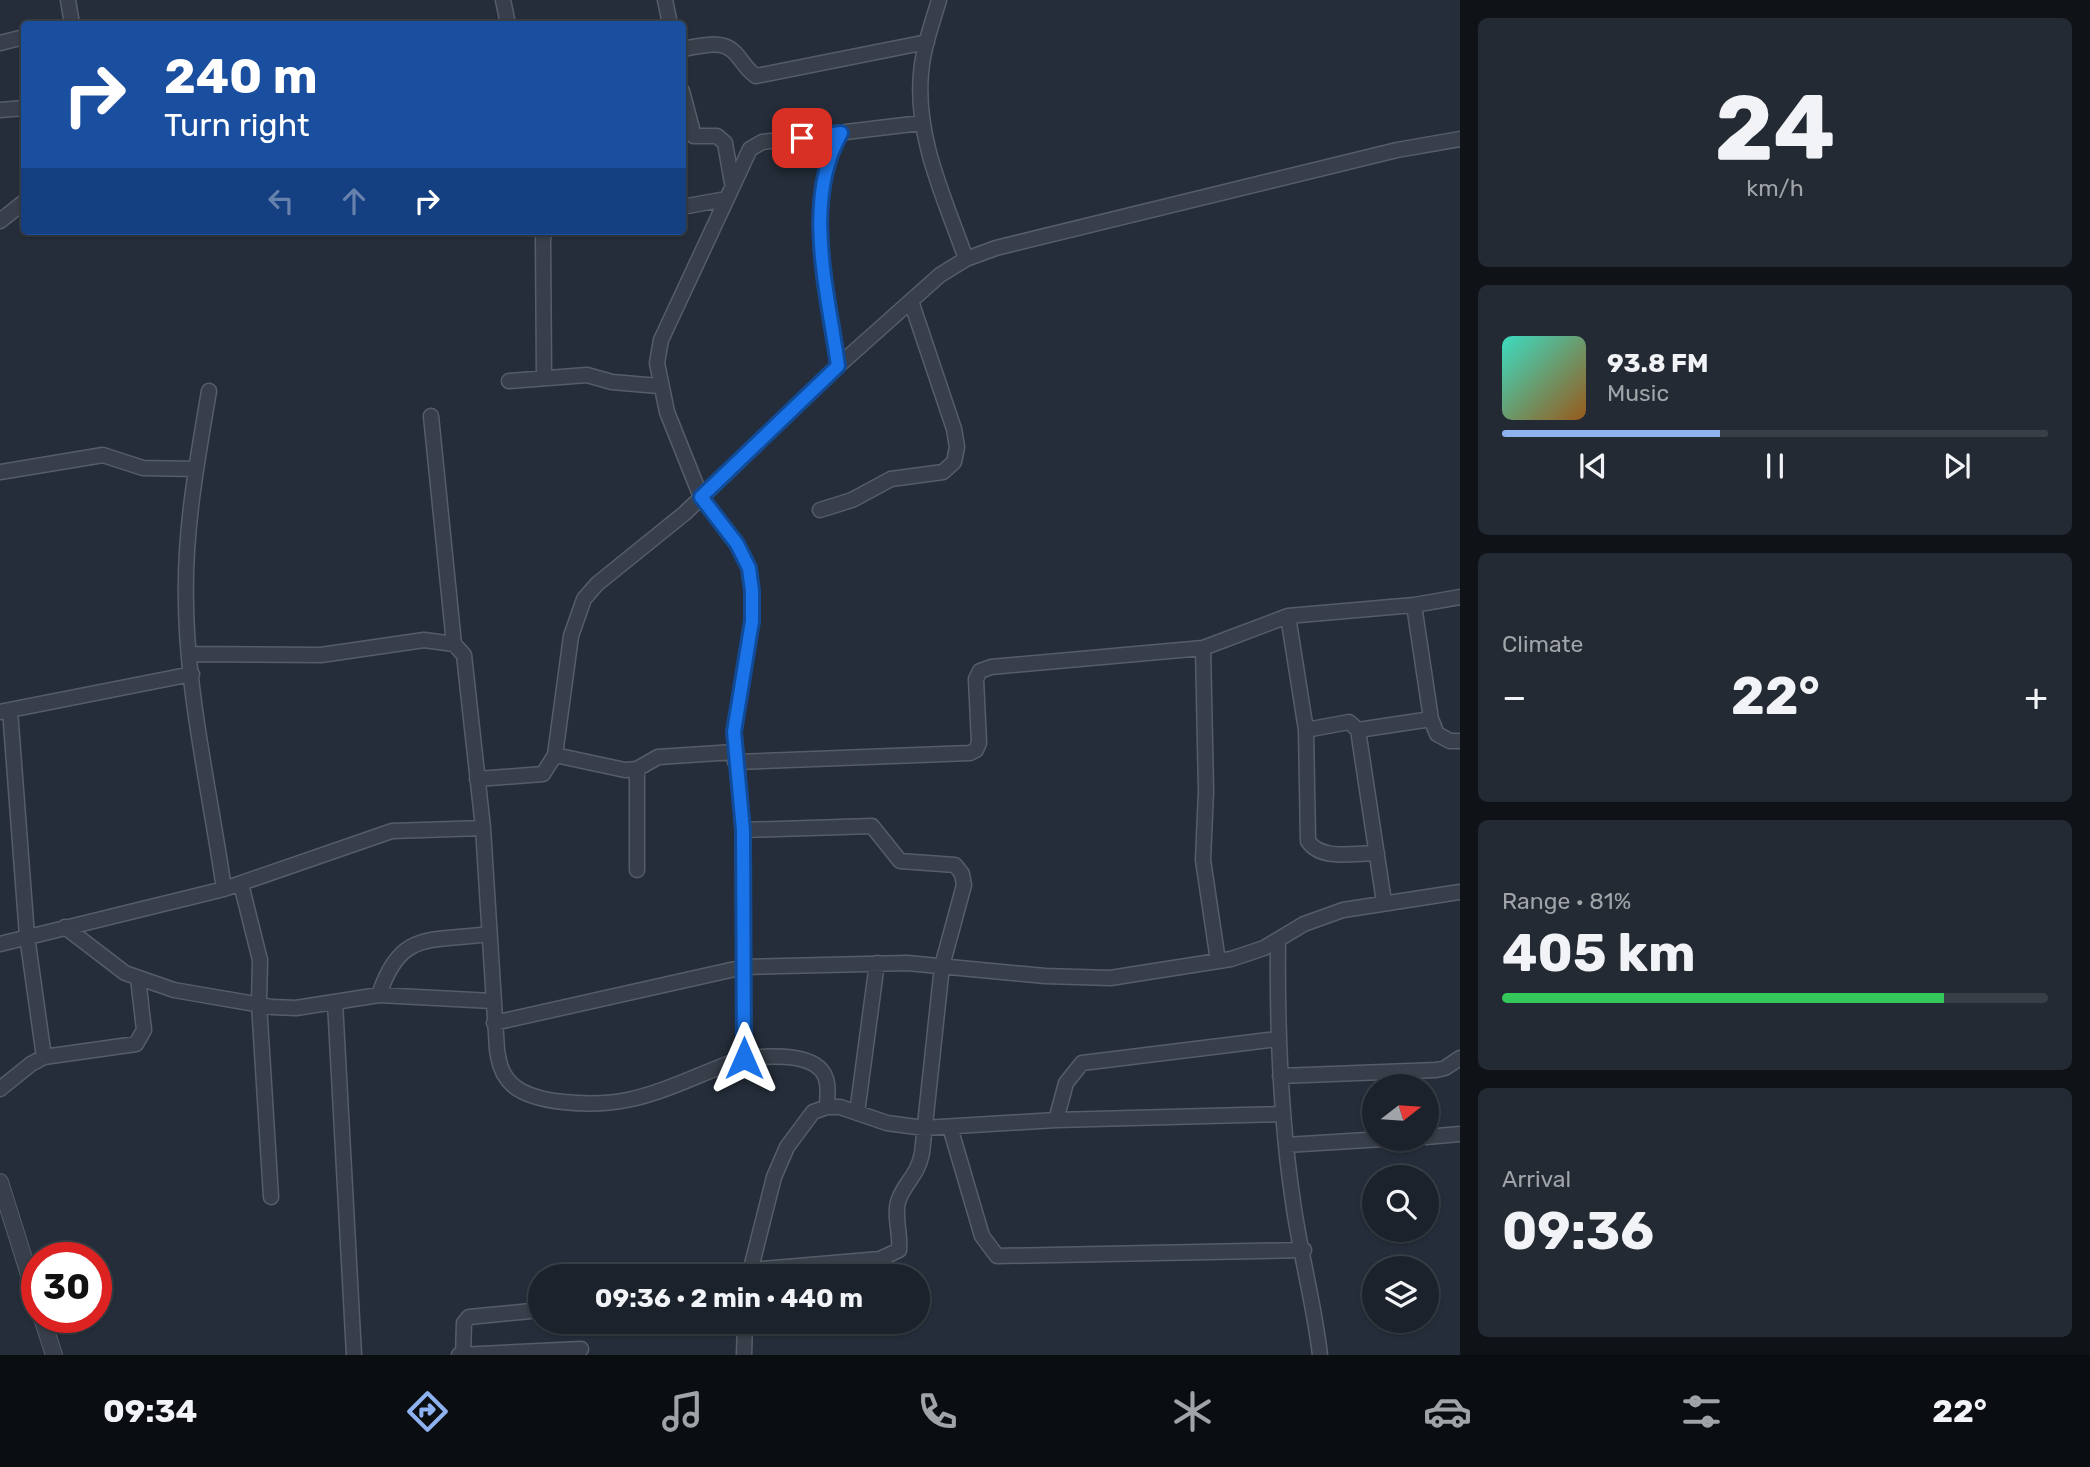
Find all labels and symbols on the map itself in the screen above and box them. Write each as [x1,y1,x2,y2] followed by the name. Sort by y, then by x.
[772,108,832,168] pin
[707,1021,781,1095] position arrow
[1362,1074,1438,1152] north arrow
[21,1242,112,1333] speed limit sign: 30

